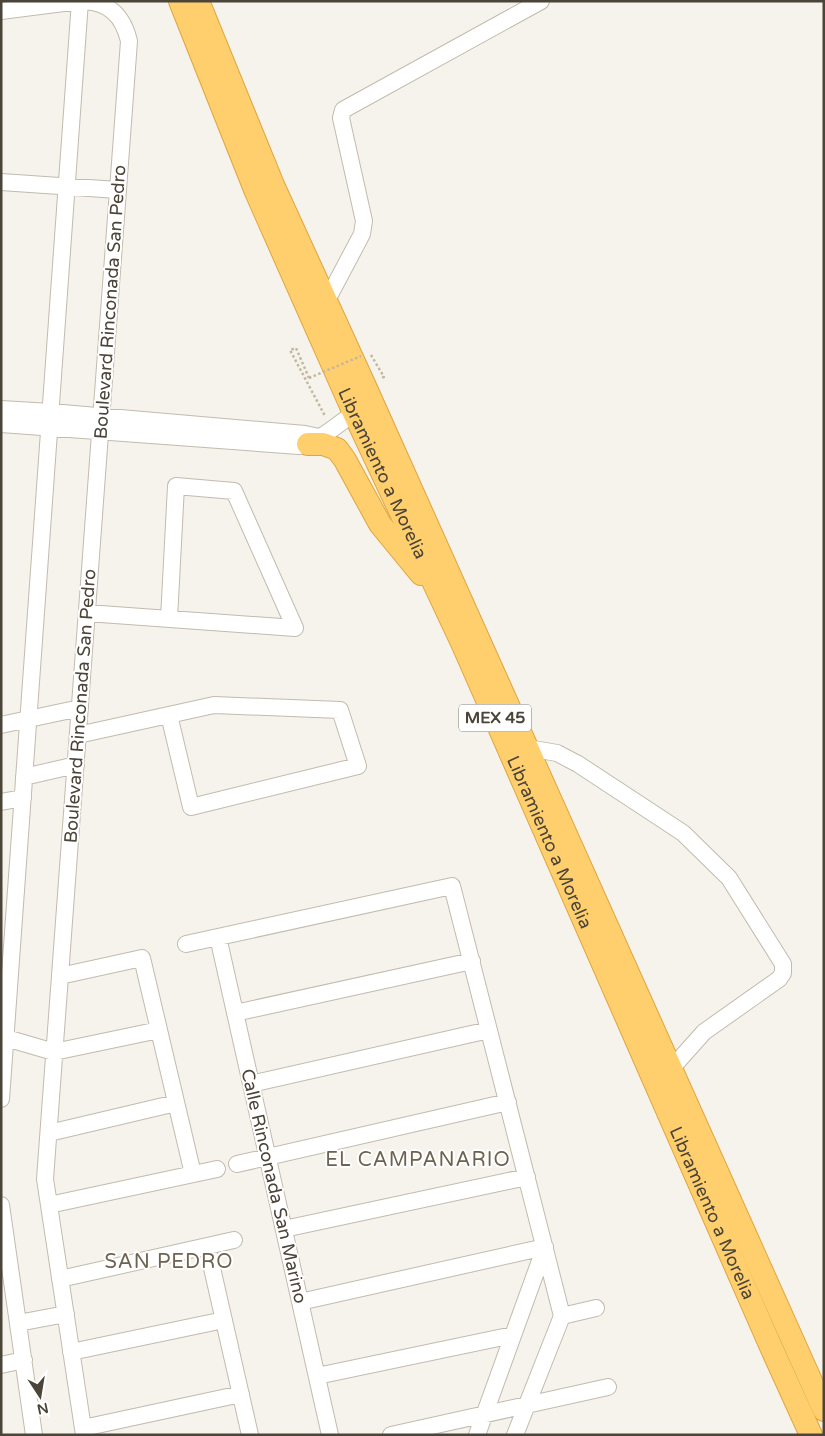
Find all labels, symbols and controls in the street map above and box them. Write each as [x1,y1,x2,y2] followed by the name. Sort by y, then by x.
[89,164,131,440] street label: Boulevard Rinconada San Pedro
[333,384,432,562] street label: Libramiento a Morelia
[59,568,101,844] street label: Boulevard Rinconada San Pedro
[459,704,531,731] road number: MEX 45
[502,752,597,932] street label: Libramiento a Morelia
[236,1067,312,1305] street label: Calle Rinconada San Marino
[665,1123,760,1303] street label: Libramiento a Morelia
[325,1148,511,1172] district label: EL CAMPANARIO
[104,1250,234,1274] district label: SAN PEDRO
[15,1371,65,1421] north arrow
[35,1399,50,1418] text: N

